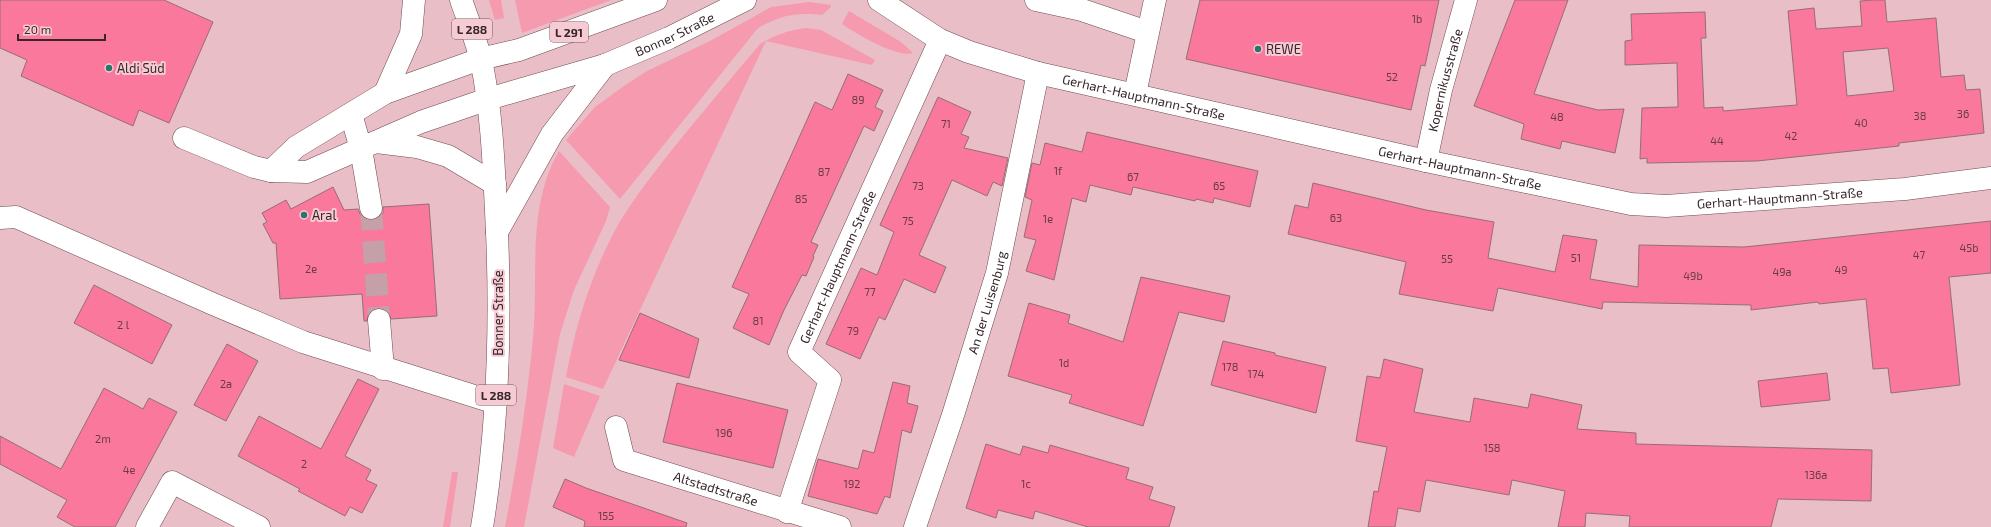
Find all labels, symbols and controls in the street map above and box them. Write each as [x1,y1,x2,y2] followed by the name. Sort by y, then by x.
[633,9,717,59] street label: Bonner Straße
[1412,12,1422,25] house number: 1b
[18,16,105,42] scale bar
[452,19,492,39] road number: L 288
[24,22,51,36] text: 20 m
[550,22,588,42] road number: L 291
[1424,27,1466,133] street label: Kopernikusstraße
[1266,41,1301,57] place label: REWE
[1253,44,1263,54] marker: REWE
[117,60,165,76] place label: Aldi Süd
[104,63,114,73] marker: Aldi Süd
[1386,70,1398,83] house number: 52
[1061,71,1227,123] street label: Gerhart-Hauptmann-Straße
[852,93,864,106] house number: 89
[1957,107,1969,120] house number: 36
[1914,109,1926,122] house number: 38
[1550,110,1564,123] house number: 48
[1854,116,1868,129] house number: 40
[941,117,951,130] house number: 71
[1785,129,1797,142] house number: 42
[1710,134,1724,147] house number: 44
[1377,142,1543,193] street label: Gerhart-Hauptmann-Straße
[1054,164,1063,177] house number: 1f
[818,165,831,178] house number: 87
[1127,170,1139,183] house number: 67
[912,179,924,192] house number: 73
[1213,179,1225,192] house number: 65
[1696,184,1863,212] street label: Gerhart-Hauptmann-Straße
[796,188,879,346] street label: Gerhart-Hauptmann-Straße
[795,192,807,205] house number: 85
[312,207,336,223] place label: Aral
[299,210,309,220] marker: Aral
[1330,211,1342,224] house number: 63
[1043,212,1053,225] house number: 1e
[902,214,914,227] house number: 75
[1960,241,1978,254] house number: 45b
[1913,248,1926,261] house number: 47
[964,249,1009,356] street label: An der Luisenburg
[1571,251,1581,264] house number: 51
[1441,252,1453,265] house number: 55
[305,262,317,275] house number: 2e
[1834,263,1848,276] house number: 49
[1772,265,1792,278] house number: 49a
[1683,269,1703,282] house number: 49b
[490,270,506,356] street label: Bonner Straße
[864,285,876,298] house number: 77
[752,314,764,327] house number: 81
[117,318,130,331] house number: 2 l
[847,324,859,337] house number: 79
[1059,356,1069,369] house number: 1d
[1222,360,1238,373] house number: 178
[1248,367,1265,380] house number: 174
[220,377,232,390] house number: 2a
[476,385,516,405] road number: L 288
[716,426,732,439] house number: 196
[95,432,111,445] house number: 2m
[1484,441,1500,454] house number: 158
[301,457,307,470] house number: 2
[123,463,135,476] house number: 4e
[672,468,760,509] street label: Altstadtstraße
[1805,468,1827,481] house number: 136a
[844,477,860,490] house number: 192
[1021,477,1031,490] house number: 1c
[598,509,614,522] house number: 155

